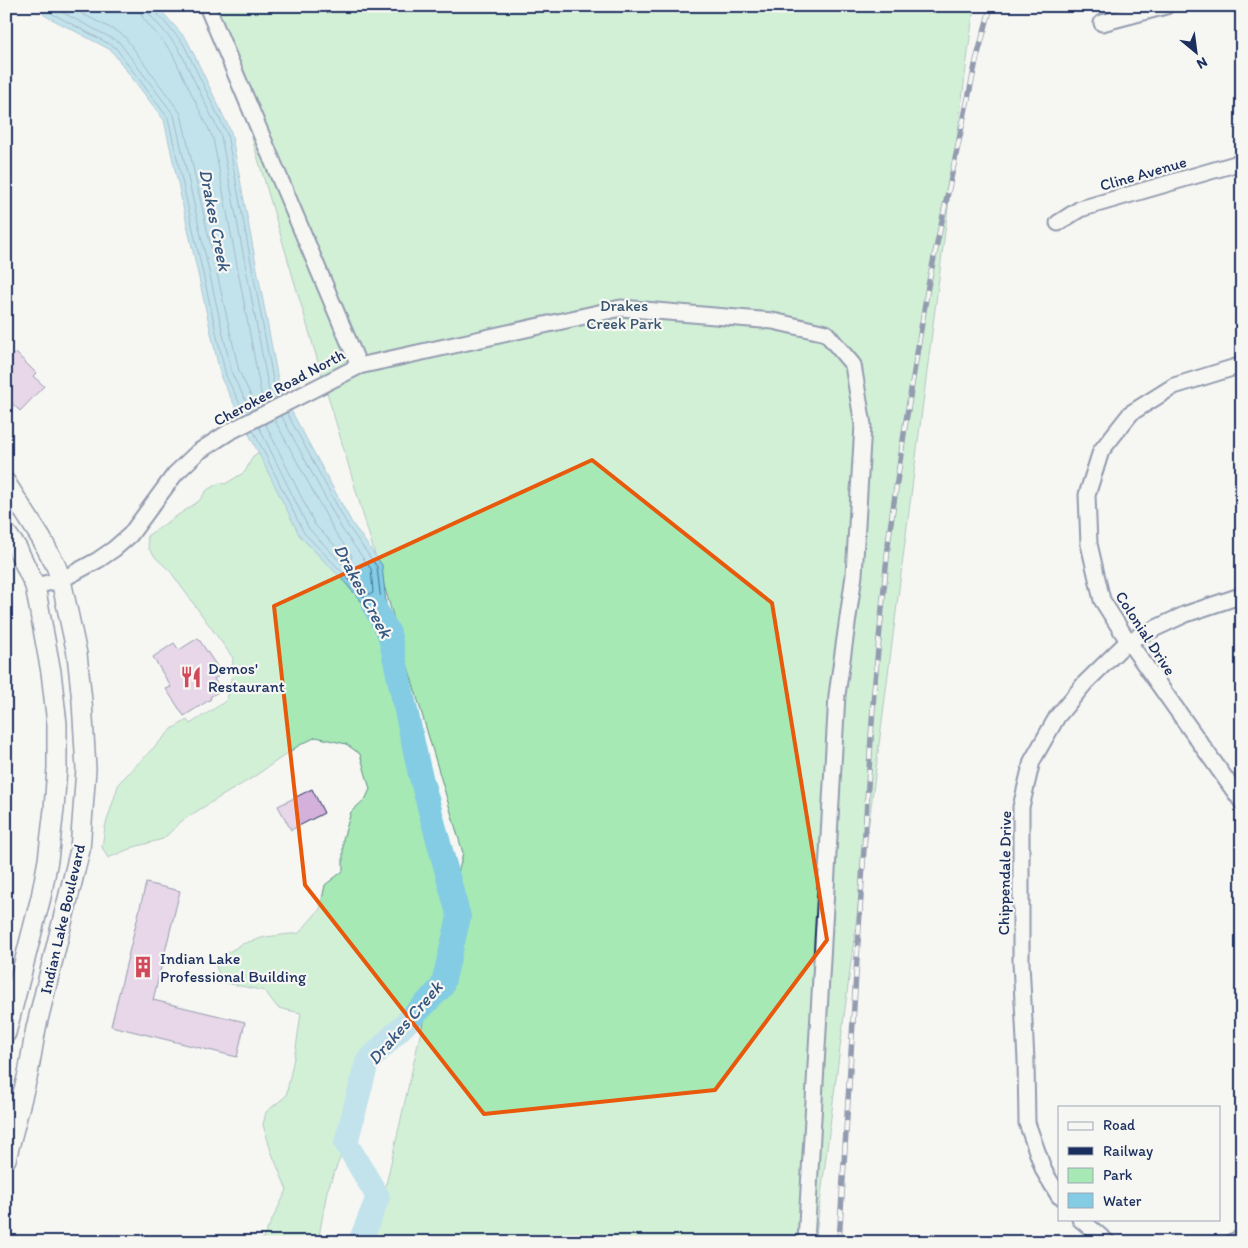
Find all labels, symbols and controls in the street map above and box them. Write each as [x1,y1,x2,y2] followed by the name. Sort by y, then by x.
[1170,28,1220,78] north arrow
[1194,53,1210,73] text: N
[1098,152,1189,195] street label: Cline Avenue
[194,167,236,275] water label: Drakes Creek
[586,296,662,333] park label: Drakes Creek Park
[210,345,349,430] street label: Cherokee Road North
[329,540,398,643] water label: Drakes Creek
[1111,588,1180,679] street label: Colonial Drive
[208,659,285,696] place label: Demos' Restaurant
[178,664,204,690] restaurant icon: Demos' Restaurant
[994,810,1015,936] street label: Chippendale Drive
[36,842,89,996] street label: Indian Lake Boulevard
[160,949,307,986] place label: Indian Lake Professional Building
[130,954,156,980] building icon: Indian Lake Professional Building
[363,975,448,1069] water label: Drakes Creek
[1058,1106,1220,1220] legend
[1103,1116,1136,1134] text: Road
[1103,1142,1153,1160] text: Railway
[1103,1166,1133,1184] text: Park
[1103,1192,1142,1210] text: Water

